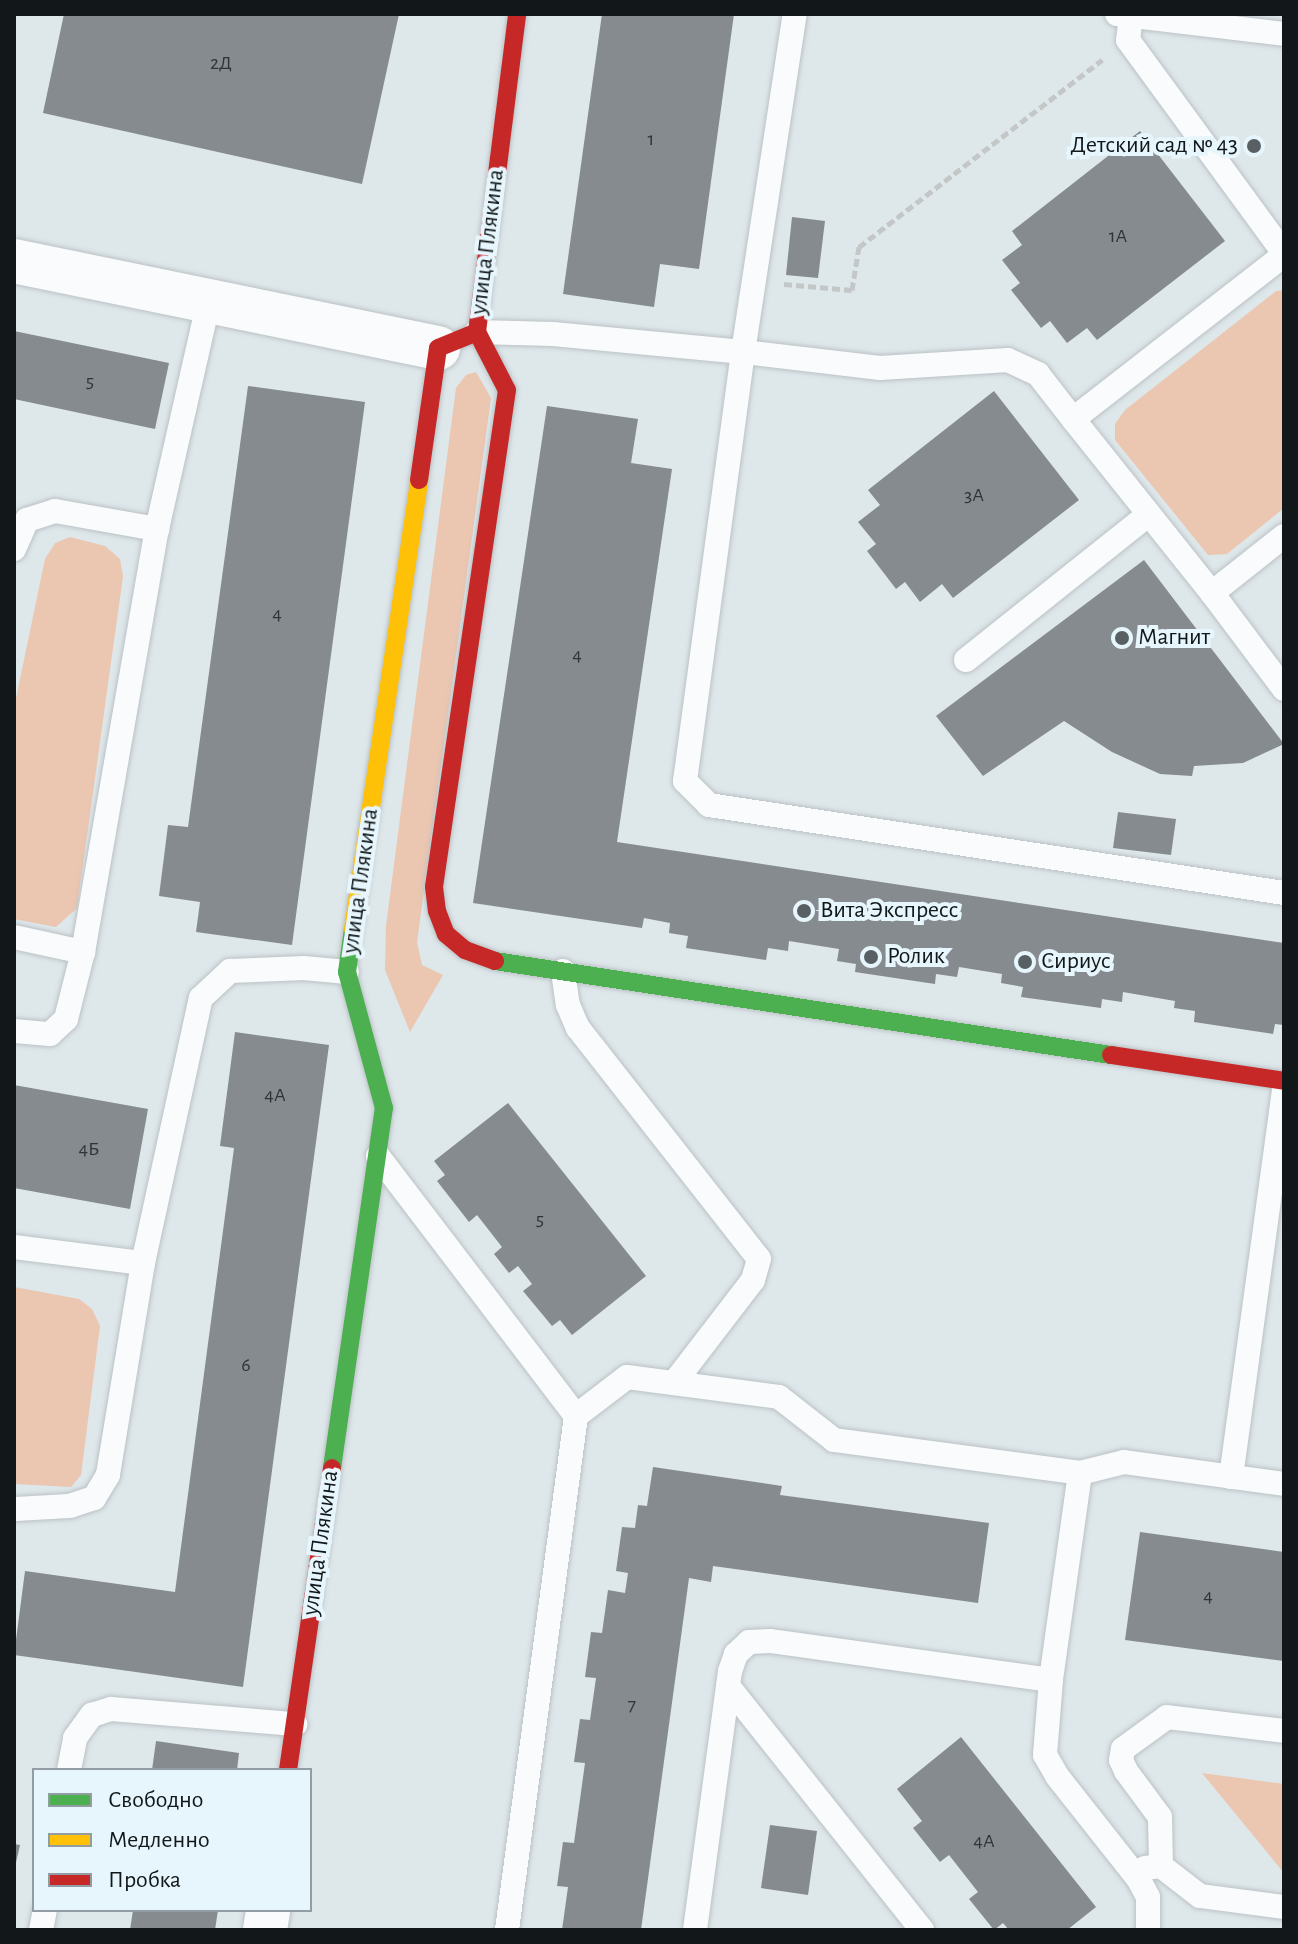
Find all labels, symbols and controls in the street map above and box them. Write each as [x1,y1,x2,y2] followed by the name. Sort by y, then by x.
[210,51,232,75] house number: 2Д
[648,127,654,151] house number: 1
[1071,132,1238,160] place label: Детский сад № 43
[1245,137,1263,155] marker: Детский сад № 43
[465,168,511,316] street label: улица Плякина
[1109,224,1127,248] house number: 1А
[86,369,94,393] house number: 5
[964,483,984,507] house number: 3А
[272,602,282,626] house number: 4
[1138,624,1210,652] place label: Магнит
[1113,629,1131,647] marker: Магнит
[572,643,582,667] house number: 4
[337,807,385,955] street label: улица Плякина
[820,897,959,925] place label: Вита Экспресс
[795,902,813,920] marker: Вита Экспресс
[887,943,945,971] place label: Ролик
[862,948,880,966] marker: Ролик
[1041,948,1111,976] place label: Сириус
[1016,953,1034,971] marker: Сириус
[264,1083,286,1107] house number: 4А
[78,1137,100,1161] house number: 4Б
[536,1207,544,1231] house number: 5
[241,1353,251,1377] house number: 6
[297,1469,345,1617] street label: улица Плякина
[1203,1584,1213,1608] house number: 4
[628,1693,636,1717] house number: 7
[32,1768,312,1912] legend
[108,1788,203,1812] text: Свободно
[108,1828,210,1852] text: Медленно
[973,1829,995,1853] house number: 4А
[108,1868,181,1892] text: Пробка

